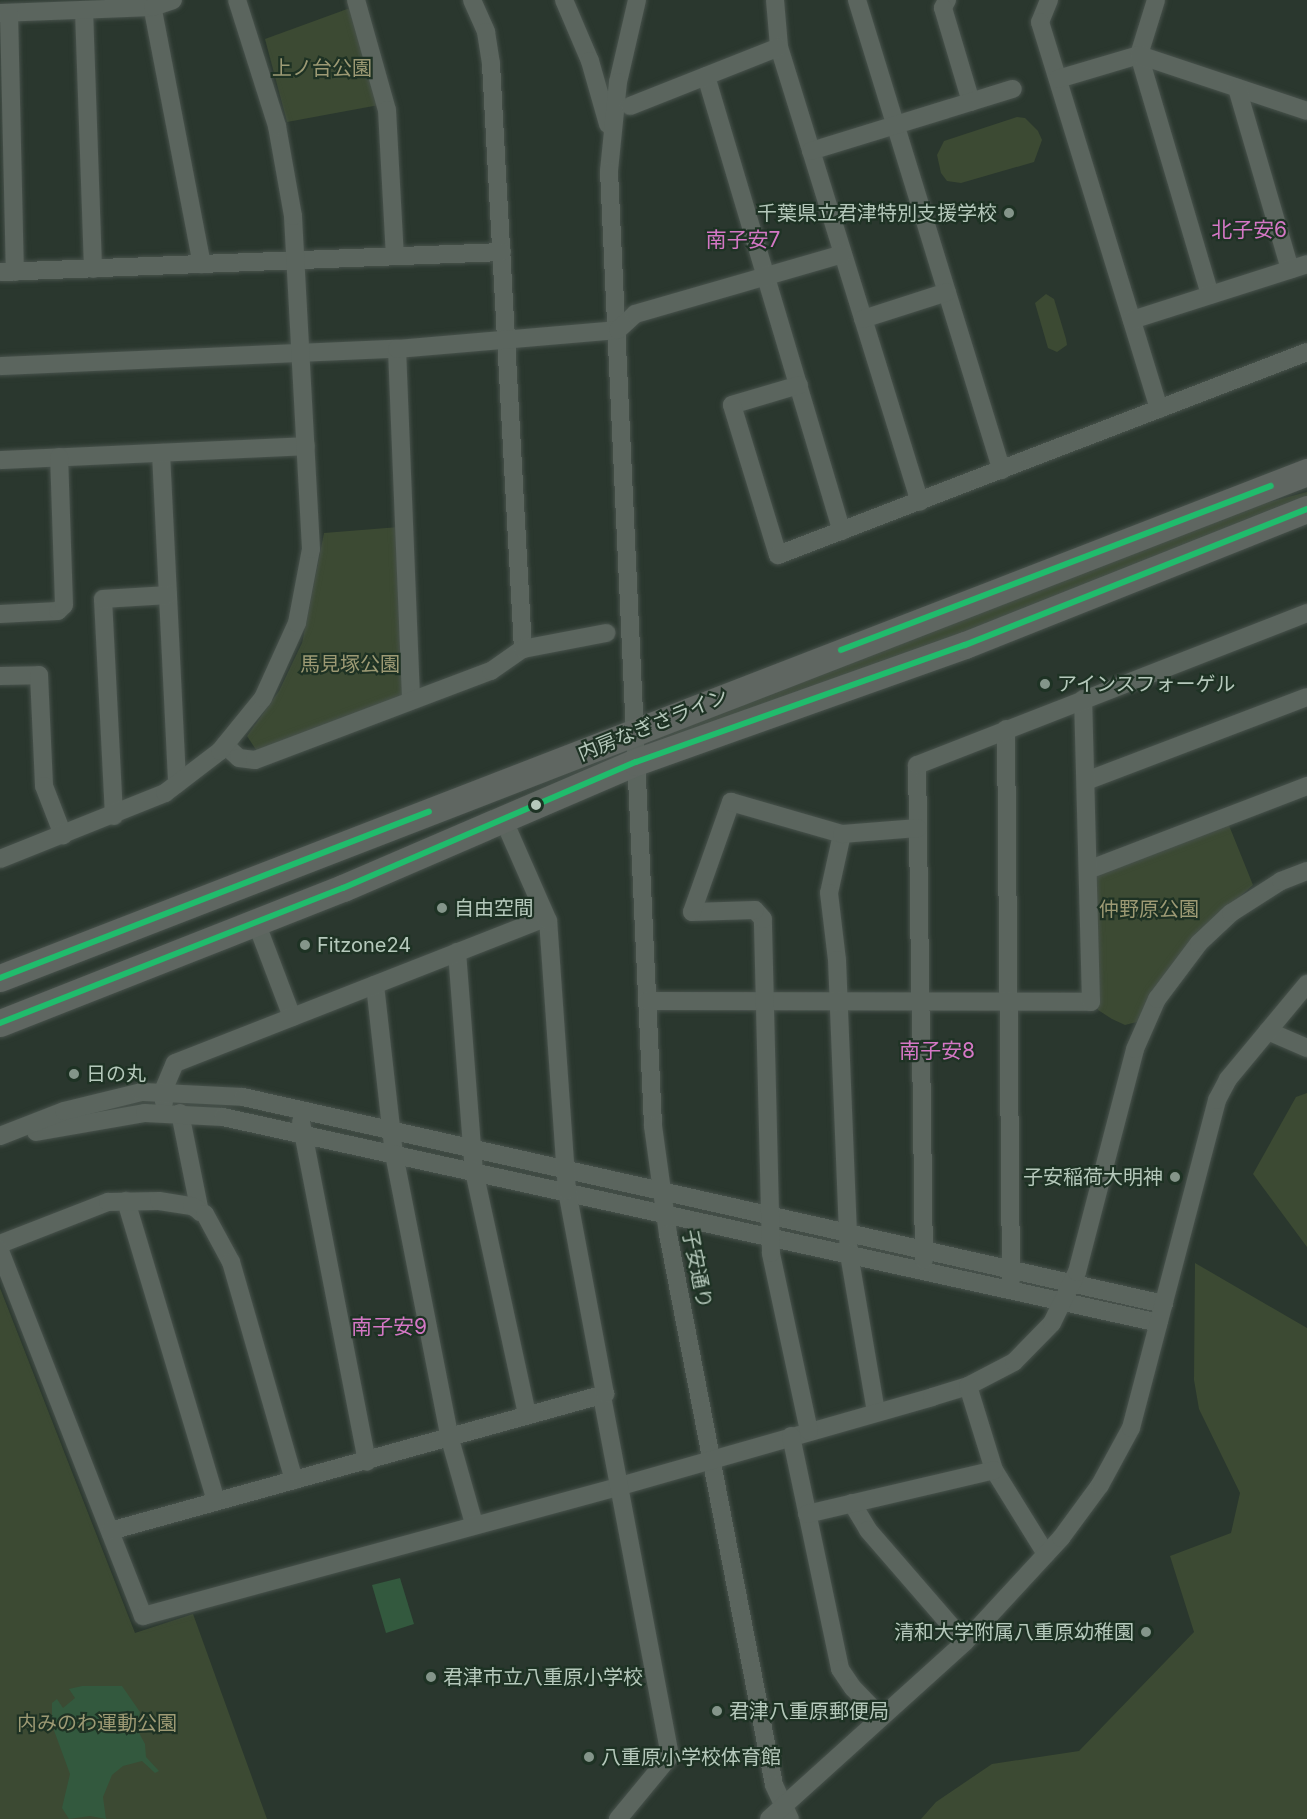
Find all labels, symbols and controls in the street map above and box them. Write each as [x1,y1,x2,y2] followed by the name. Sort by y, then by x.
[272,56,372,80] park label: 上ノ台公園
[757,201,997,225] place label: 千葉県立君津特別支援学校
[1002,206,1016,220] marker: 千葉県立君津特別支援学校
[1211,217,1287,243] district label: 北子安6
[706,227,780,253] district label: 南子安7
[300,652,400,676] park label: 馬見塚公園
[1057,672,1237,696] place label: アインスフォーゲル
[1038,677,1052,691] marker: アインスフォーゲル
[574,684,732,766] street label: 内房なぎさライン
[530,799,542,811] unlabelled marker
[454,896,534,920] place label: 自由空間
[1099,897,1199,921] park label: 仲野原公園
[435,901,449,915] marker: 自由空間
[317,933,411,957] place label: Fitzone24
[298,938,312,952] marker: Fitzone24
[899,1038,975,1064] district label: 南子安8
[86,1062,146,1086] place label: 日の丸
[67,1067,81,1081] marker: 日の丸
[1023,1165,1163,1189] place label: 子安稲荷大明神
[1168,1170,1182,1184] marker: 子安稲荷大明神
[678,1227,716,1311] street label: 子安通り
[351,1314,427,1340] district label: 南子安9
[894,1620,1134,1644] place label: 清和大学附属八重原幼稚園
[1139,1625,1153,1639] marker: 清和大学附属八重原幼稚園
[443,1665,643,1689] place label: 君津市立八重原小学校
[424,1670,438,1684] marker: 君津市立八重原小学校
[729,1699,889,1723] place label: 君津八重原郵便局
[710,1704,724,1718] marker: 君津八重原郵便局
[17,1711,177,1735] park label: 内みのわ運動公園
[601,1745,781,1769] place label: 八重原小学校体育館
[582,1750,596,1764] marker: 八重原小学校体育館

